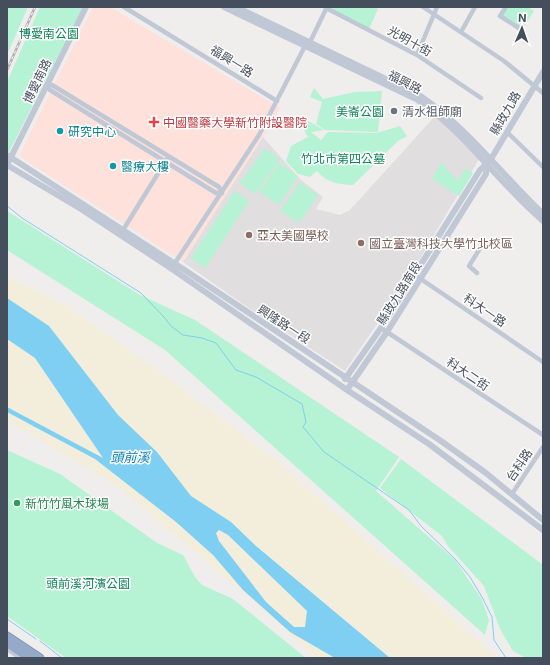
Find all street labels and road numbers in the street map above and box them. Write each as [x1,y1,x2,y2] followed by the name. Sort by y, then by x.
[385,23,435,59] street label: 光明十街
[208,42,256,80] street label: 福興一路
[20,56,54,106] street label: 博愛南路
[386,67,424,97] street label: 福興路
[487,88,523,138] street label: 縣政九路
[374,258,424,328] street label: 縣政九路南段
[461,290,509,330] street label: 科大一路
[255,301,313,347] street label: 興隆路一段
[444,354,492,394] street label: 科大二街
[503,446,535,484] street label: 台科路

